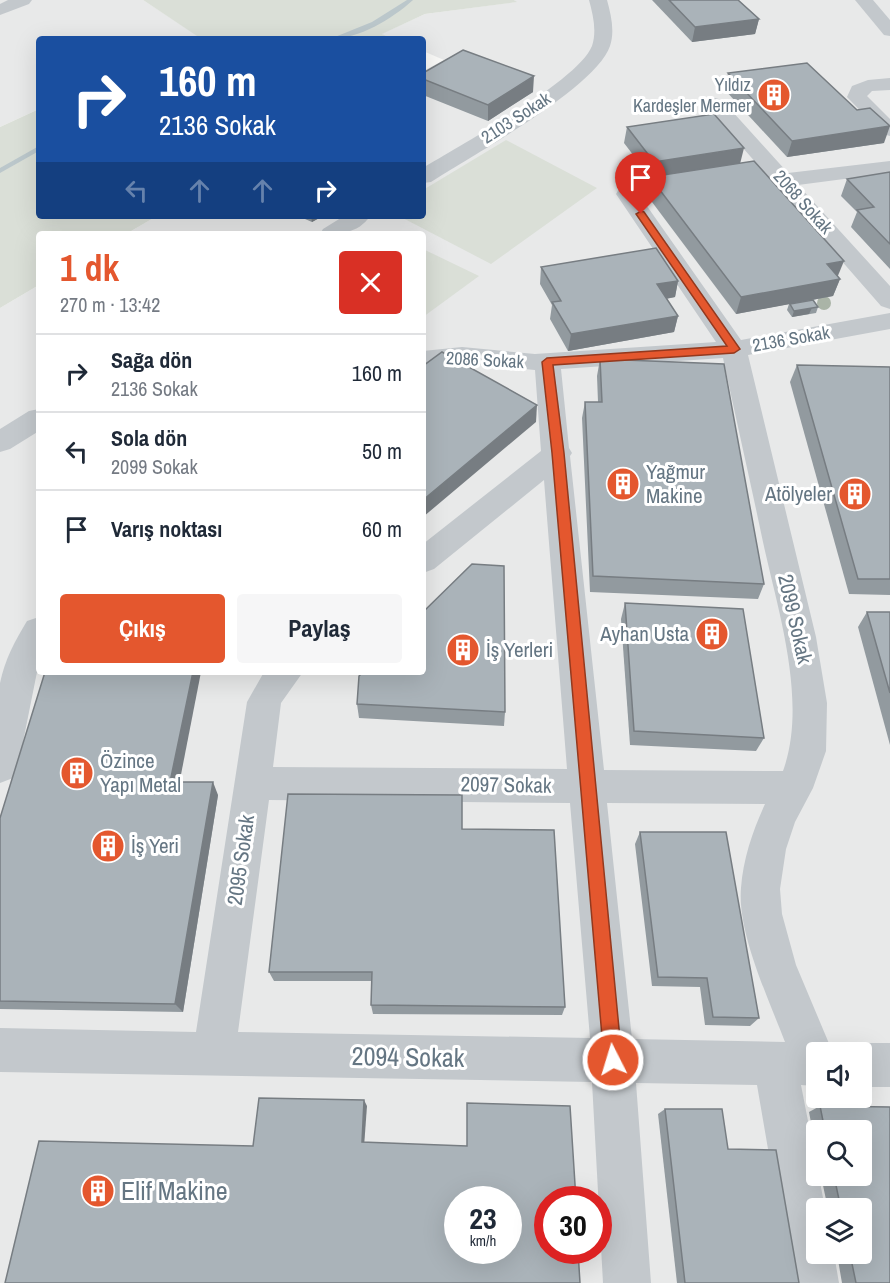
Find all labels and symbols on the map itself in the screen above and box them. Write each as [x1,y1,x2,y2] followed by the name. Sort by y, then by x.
[633,72,751,118] place label: Yıldız Kardeşler Mermer
[756,77,792,113] building icon: Yıldız Kardeşler Mermer
[476,86,556,149] street label: 2103 Sokak
[615,152,666,214] pin
[768,164,839,239] street label: 2068 Sokak
[750,319,832,358] street label: 2136 Sokak
[445,345,525,374] street label: 2086 Sokak
[646,457,705,510] place label: Yağmur Makine
[605,466,641,502] building icon: Yağmur Makine
[837,476,873,512] building icon: Atölyeler
[764,479,832,508] place label: Atölyeler
[771,571,820,667] street label: 2099 Sokak
[694,616,730,652] building icon: Ayhan Usta
[599,619,689,648] place label: Ayhan Usta
[445,632,481,668] building icon: İş Yerleri
[486,635,553,664] place label: İş Yerleri
[100,746,181,799] place label: Özince Yapı Metal
[59,755,95,791] building icon: Özince Yapı Metal
[460,769,552,800] street label: 2097 Sokak
[220,812,261,907] street label: 2095 Sokak
[90,828,126,864] building icon: İş Yeri
[131,831,179,860] place label: İş Yeri
[581,1028,645,1092] position arrow
[351,1038,465,1075] street label: 2094 Sokak
[80,1173,116,1209] building icon: Elif Makine
[121,1173,228,1208] place label: Elif Makine
[534,1186,612,1264] speed limit sign: 30

